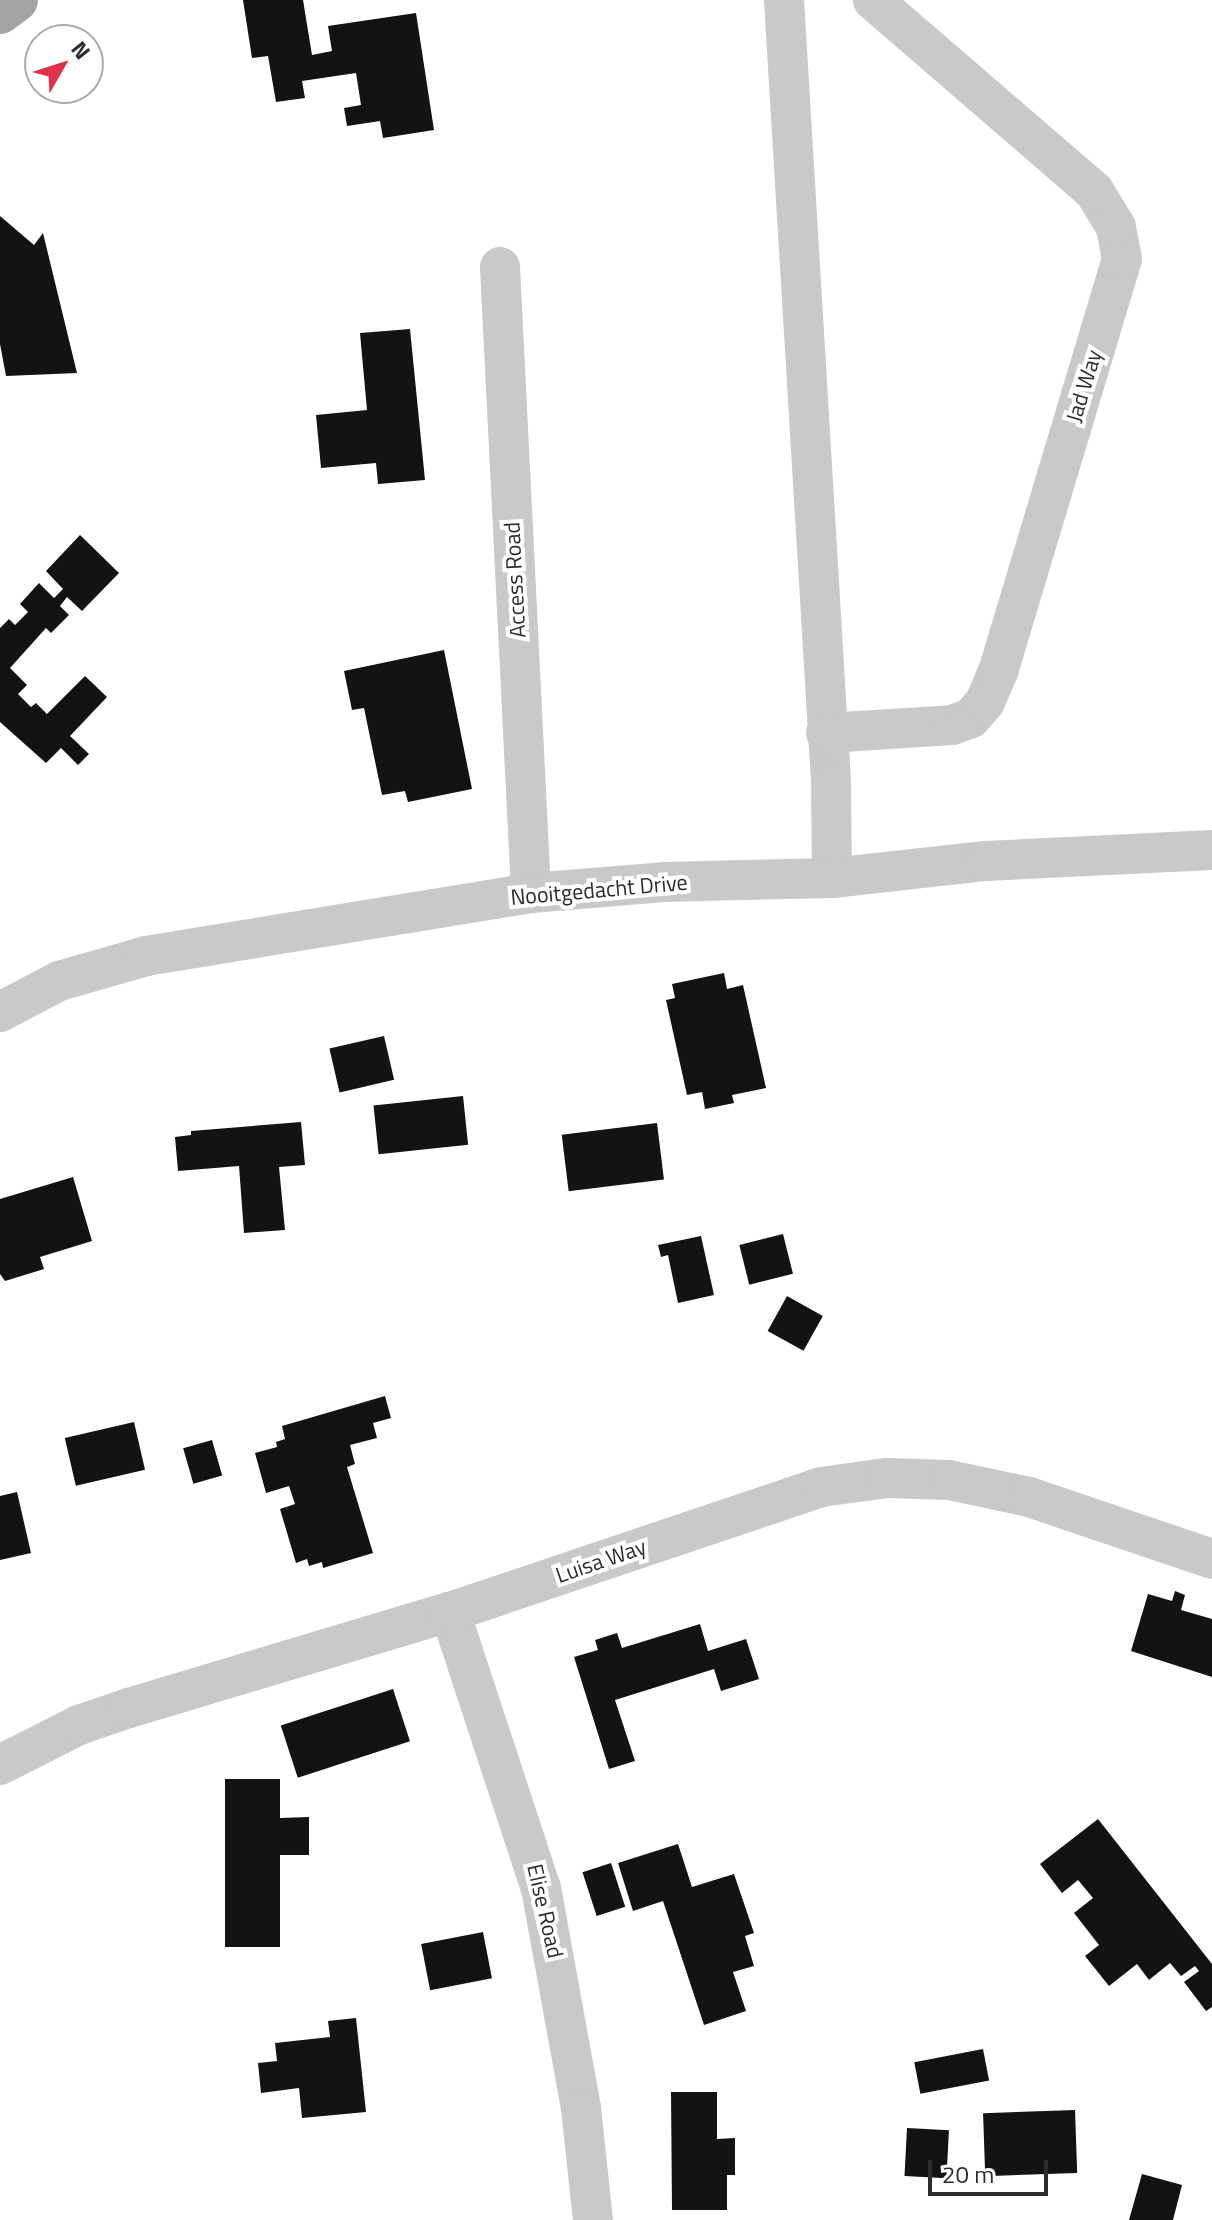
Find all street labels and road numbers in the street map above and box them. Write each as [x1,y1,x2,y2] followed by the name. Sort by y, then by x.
[1060,346,1108,426] street label: Jad Way
[499,521,531,639] street label: Access Road
[509,869,689,911] street label: Nooitgedacht Drive
[552,1533,650,1589] street label: Luisa Way
[521,1861,569,1961] street label: Elise Road

